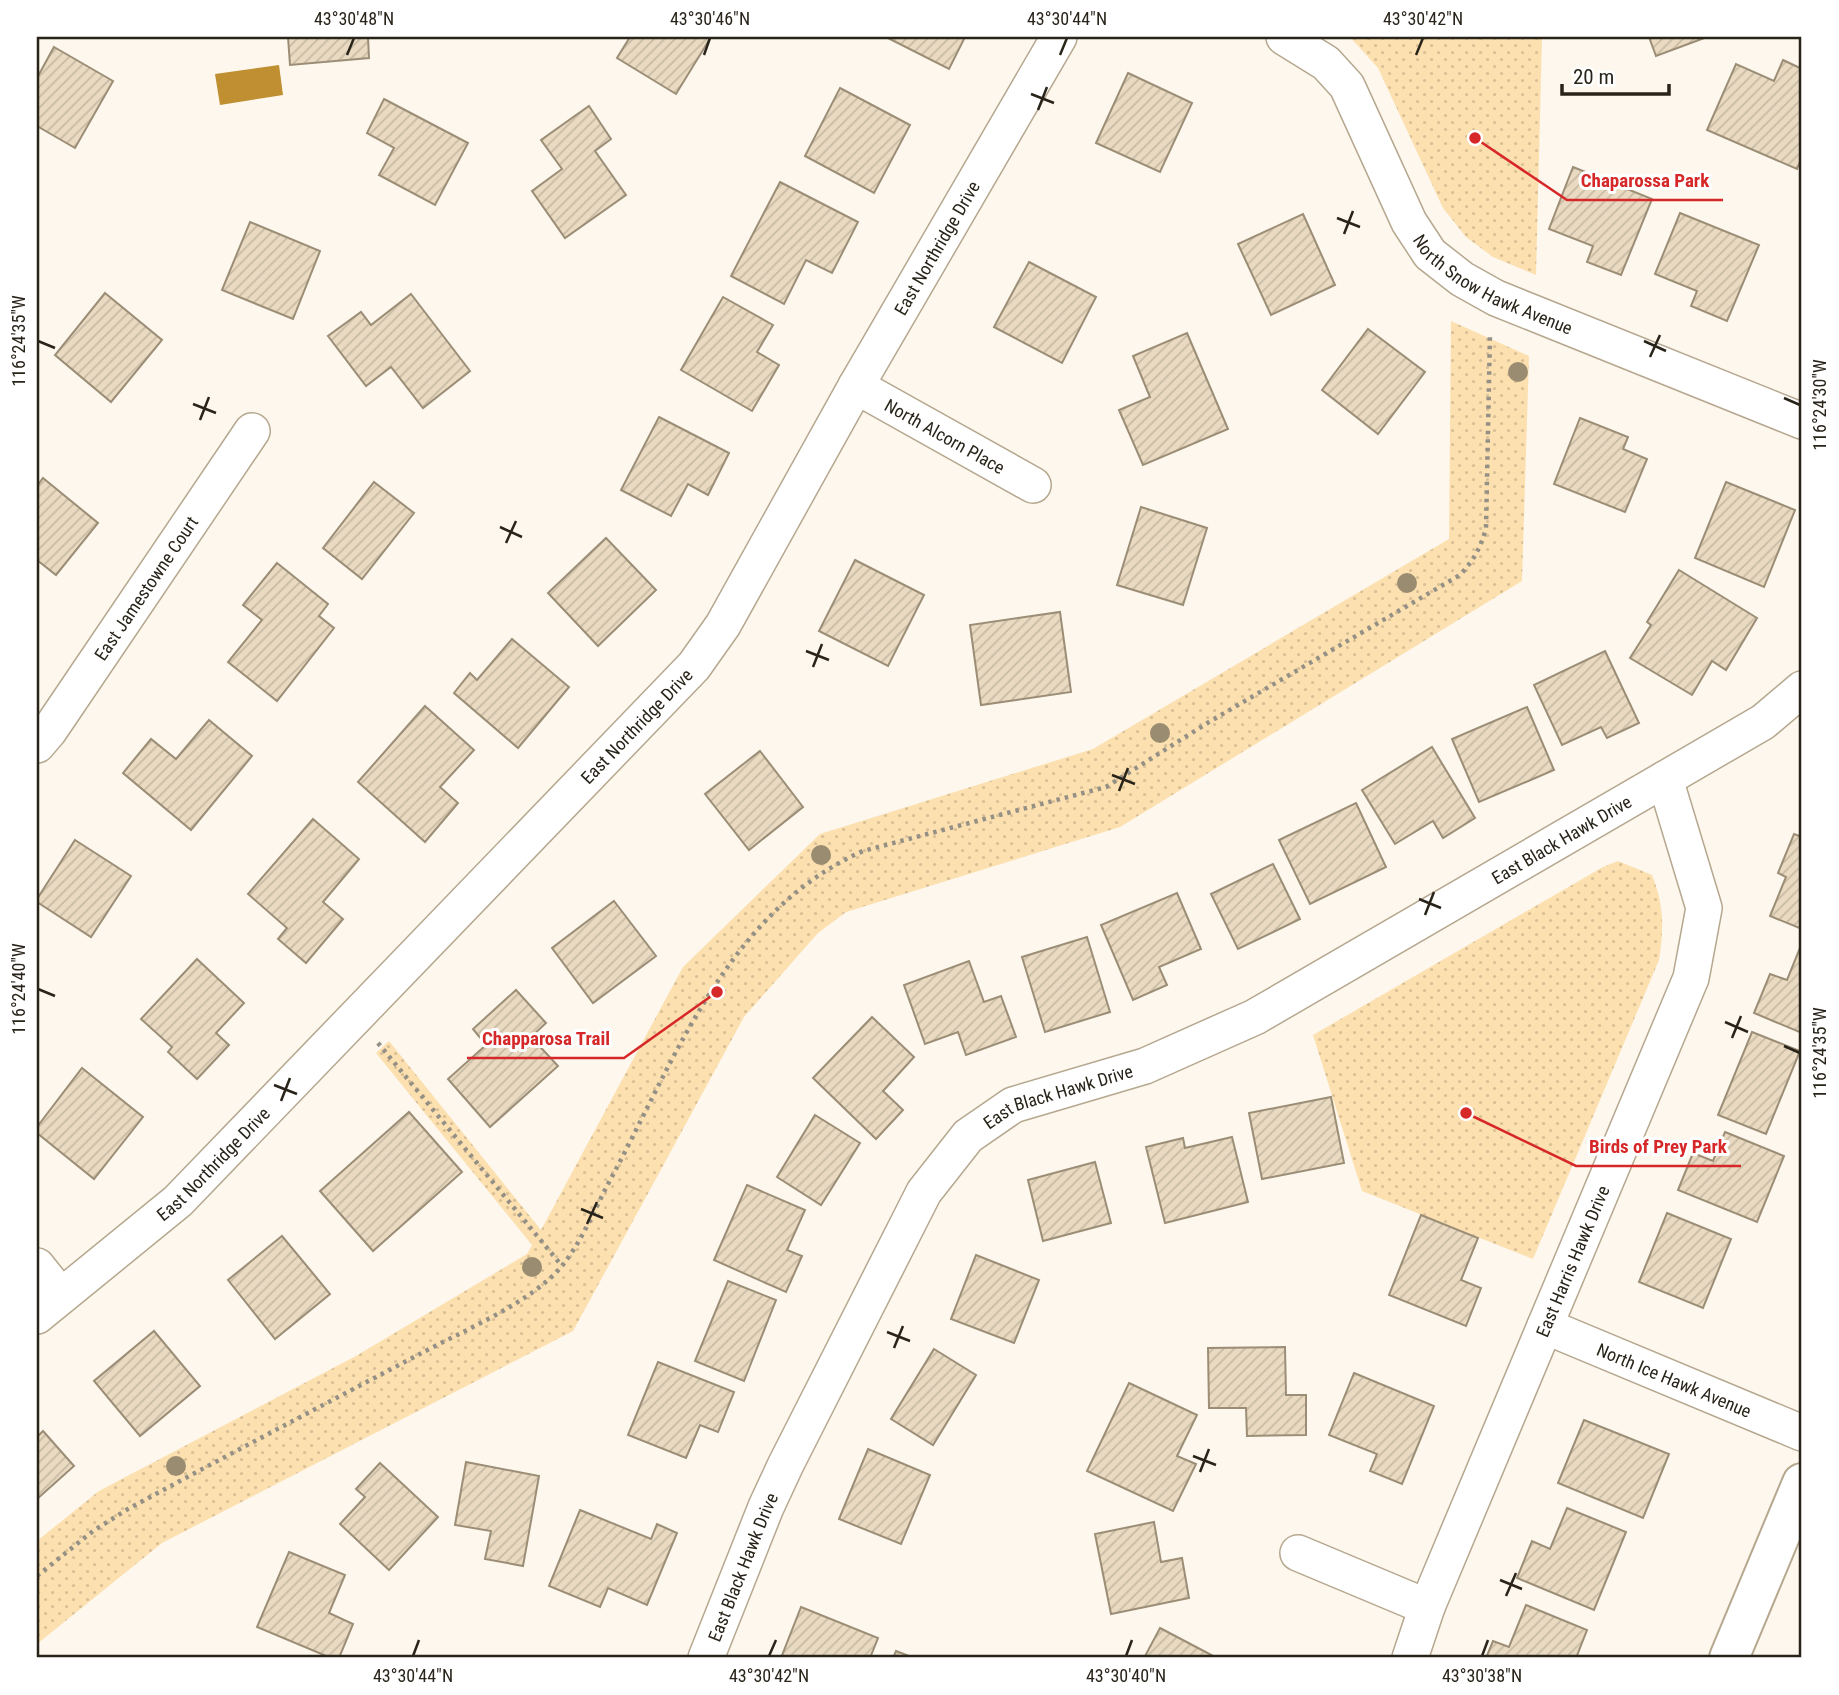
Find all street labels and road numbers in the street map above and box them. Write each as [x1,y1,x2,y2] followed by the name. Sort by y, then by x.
[889,177,984,318] street label: East Northridge Drive
[1409,230,1576,338] street label: North Snow Hawk Avenue
[881,394,1009,478] street label: North Alcorn Place
[90,512,202,664] street label: East Jamestowne Court
[576,664,696,788] street label: East Northridge Drive
[1488,790,1635,888] street label: East Black Hawk Drive
[979,1060,1135,1133] street label: East Black Hawk Drive
[152,1102,274,1225] street label: East Northridge Drive
[1531,1182,1613,1340] street label: East Harris Hawk Drive
[1594,1338,1755,1421] street label: North Ice Hawk Avenue
[703,1489,782,1644] street label: East Black Hawk Drive

